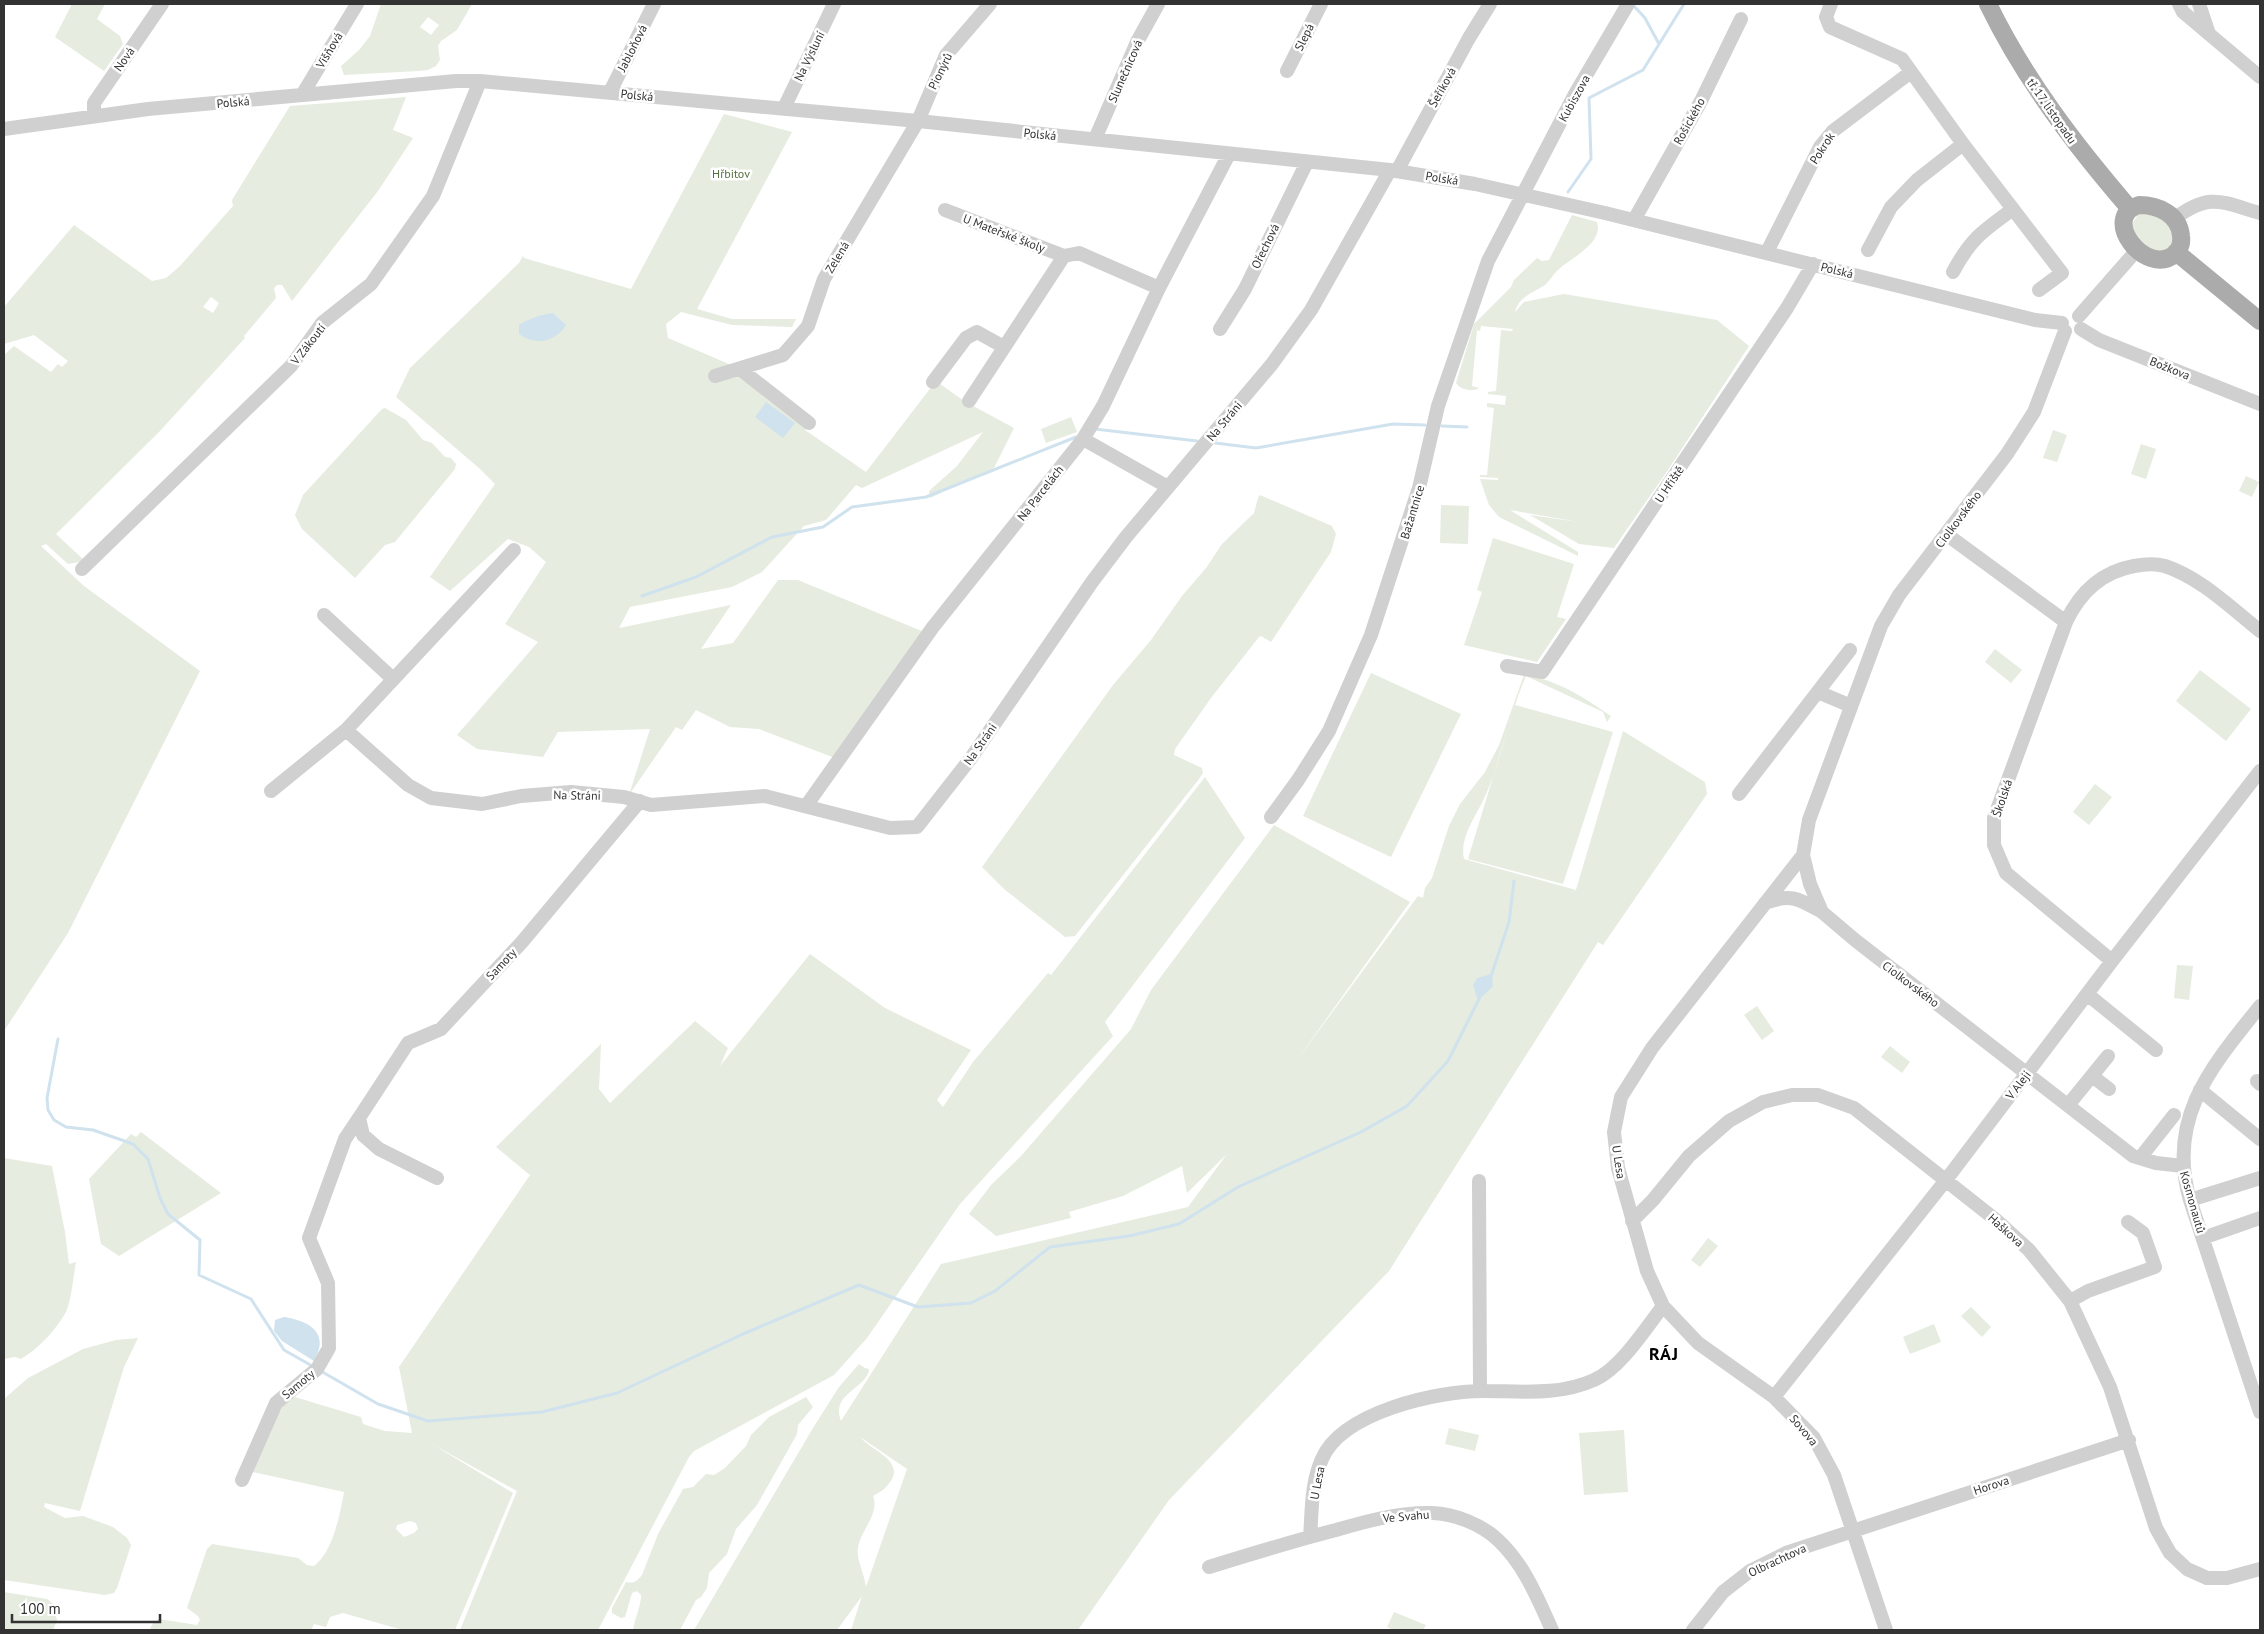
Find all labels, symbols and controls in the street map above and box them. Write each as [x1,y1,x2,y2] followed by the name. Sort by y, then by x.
[1291,21,1317,53] street label: Slepá
[613,22,650,75] street label: Jabloňová
[312,29,346,72] street label: Višňová
[790,29,828,83] street label: Na Výsluní
[1104,37,1146,105] street label: Slunečnicová
[110,44,138,74] street label: Nová
[925,50,955,92] street label: Pionýrů
[1425,64,1459,110] street label: Šeříková
[1555,72,1593,124] street label: Kubiszova
[2024,75,2080,147] street label: tř. 17. listopadu
[620,86,654,104] street label: Polská
[216,93,250,111] street label: Polská
[1670,95,1708,147] street label: Rošického
[1023,125,1057,143] street label: Polská
[1806,129,1838,167] street label: Pokrok
[712,166,750,181] park label: Hřbitov
[1425,168,1459,188] street label: Polská
[961,210,1048,256] street label: U Mateřské školy
[1248,221,1282,271] street label: Ořechová
[822,238,852,275] street label: Zelená
[1819,259,1855,281] street label: Polská
[287,321,329,368] street label: V Zákoutí
[2148,353,2192,383] street label: Božkova
[1203,398,1245,444] street label: Na Stráni
[1014,462,1066,524] street label: Na Parcelách
[1651,463,1687,505] street label: U Hřiště
[1397,483,1427,541] street label: Bažantnice
[1932,488,1984,550] street label: Ciolkovského
[960,720,1000,768] street label: Na Stráni
[1989,777,2015,819] street label: Školská
[553,787,601,803] street label: Na Stráni
[482,945,520,983] street label: Samoty
[1880,958,1942,1010] street label: Ciolkovského
[2002,1068,2034,1103] street label: V Aleji
[1609,1144,1629,1180] street label: U Lesa
[2177,1169,2209,1235] street label: Kosmonautů
[1985,1210,2027,1250] street label: Haškova
[1649,1342,1679,1365] district label: RÁJ
[279,1366,318,1402] street label: Samoty
[1787,1411,1821,1449] street label: Sovova
[1306,1465,1328,1501] street label: U Lesa
[1971,1472,2011,1498] street label: Horova
[1381,1506,1430,1526] street label: Ve Svahu
[1746,1540,1808,1580] street label: Olbrachtova
[12,1592,160,1624] scale bar
[20,1599,61,1618] text: 100 m

